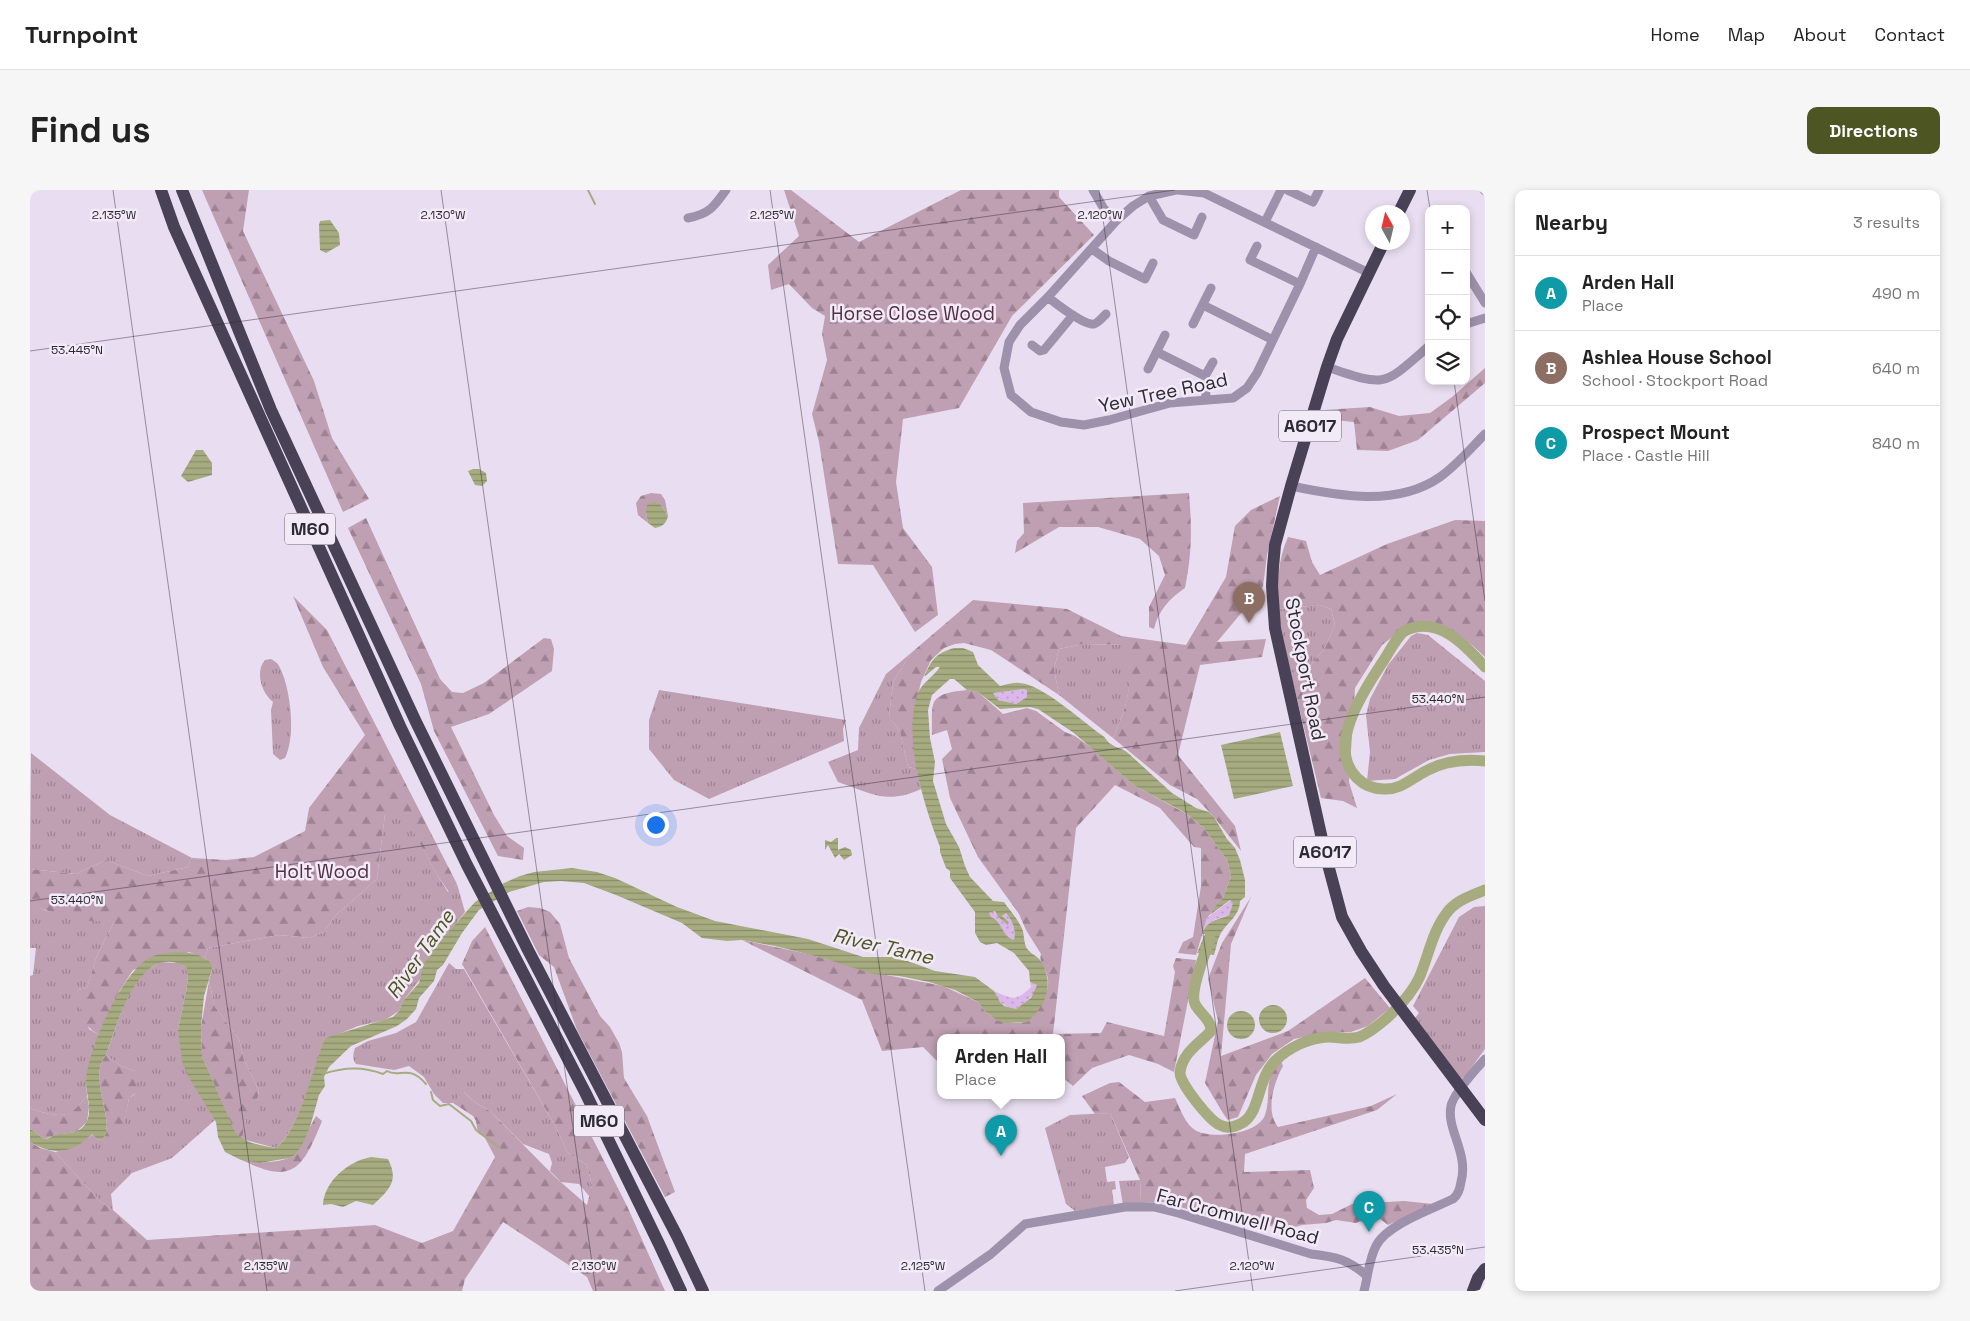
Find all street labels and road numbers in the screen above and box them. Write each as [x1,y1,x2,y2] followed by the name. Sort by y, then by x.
[1096,367,1230,418] street label: Yew Tree Road
[1279,410,1341,442] road number: A6017
[285,514,335,544] road number: M60
[1279,596,1332,743] street label: Stockport Road
[1294,836,1356,868] road number: A6017
[574,1106,624,1136] road number: M60
[1154,1183,1322,1250] street label: Far Cromwell Road

